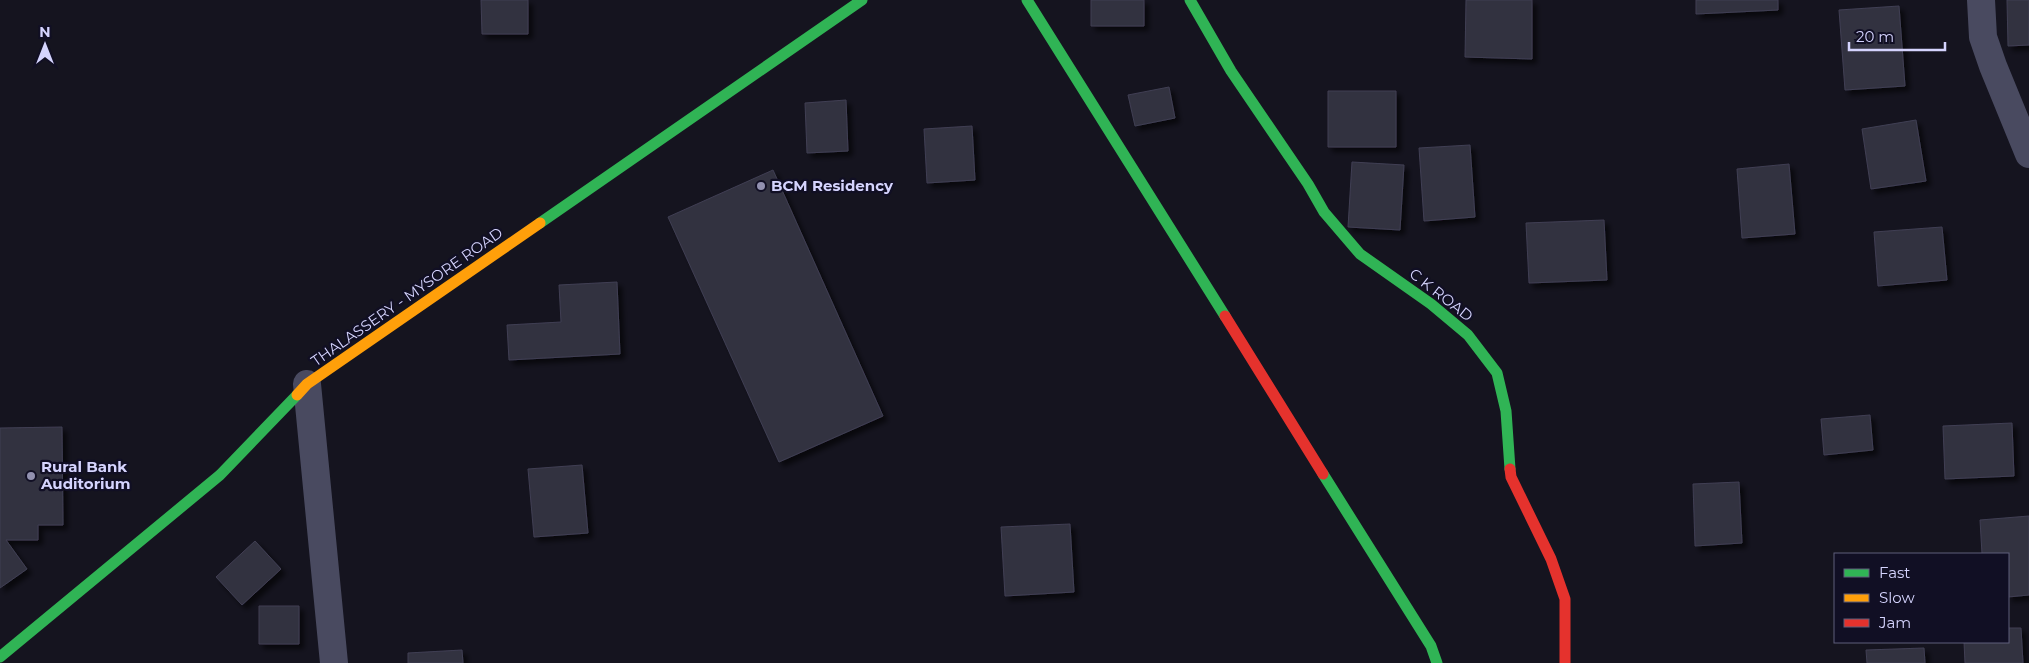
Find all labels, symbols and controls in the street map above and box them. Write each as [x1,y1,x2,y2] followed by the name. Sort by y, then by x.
[20,20,70,70] north arrow
[1849,20,1945,52] scale bar
[39,23,51,41] text: N
[1856,27,1894,46] text: 20 m
[771,176,894,195] place label: BCM Residency
[755,180,767,192] marker: BCM Residency
[307,223,506,370] street label: THALASSERY - MYSORE ROAD
[1406,264,1477,325] street label: C K ROAD
[40,457,131,493] place label: Rural Bank Auditorium
[25,470,37,482] marker: Rural Bank Auditorium
[1834,553,2009,643] legend
[1879,563,1910,582] text: Fast
[1879,588,1915,607] text: Slow
[1878,613,1911,632] text: Jam

